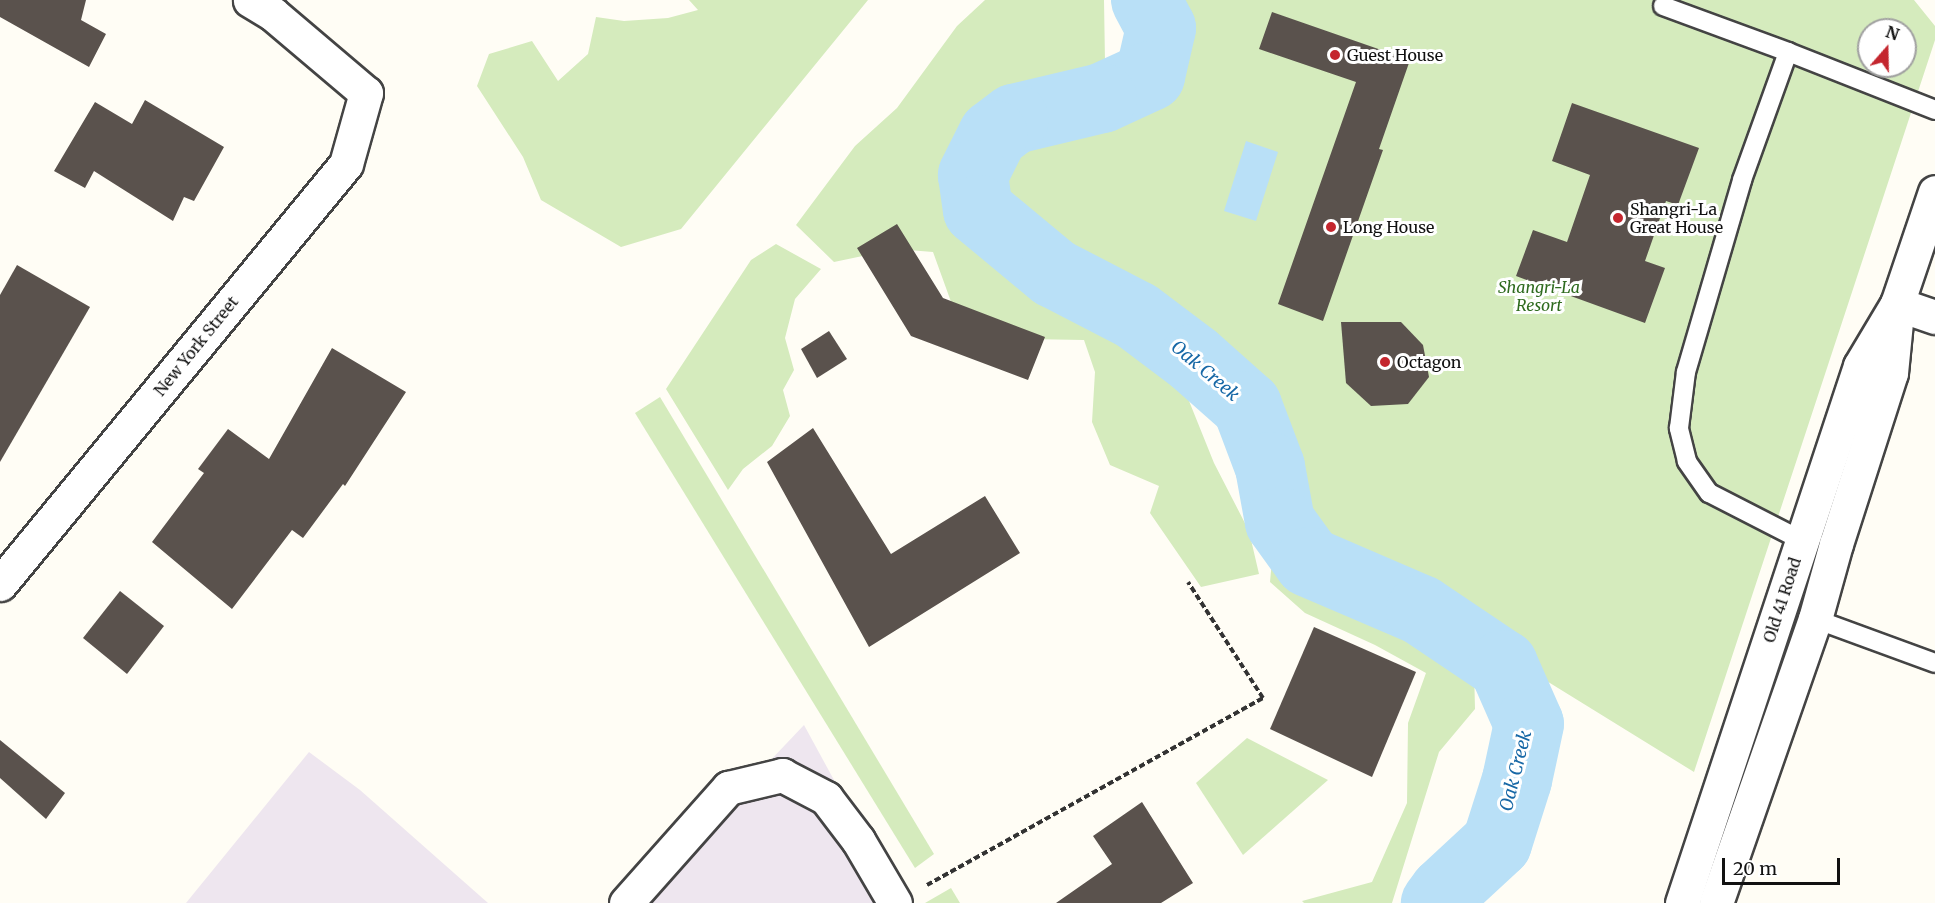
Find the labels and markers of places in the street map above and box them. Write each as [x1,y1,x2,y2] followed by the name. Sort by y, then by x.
[1347,45,1443,65] place label: Guest House
[1328,48,1342,62] marker: Guest House
[1630,199,1723,237] place label: Shangri-La Great House
[1611,211,1625,225] marker: Shangri-La Great House
[1343,217,1434,237] place label: Long House
[1324,220,1338,234] marker: Long House
[1397,352,1461,372] place label: Octagon
[1378,355,1392,369] marker: Octagon

